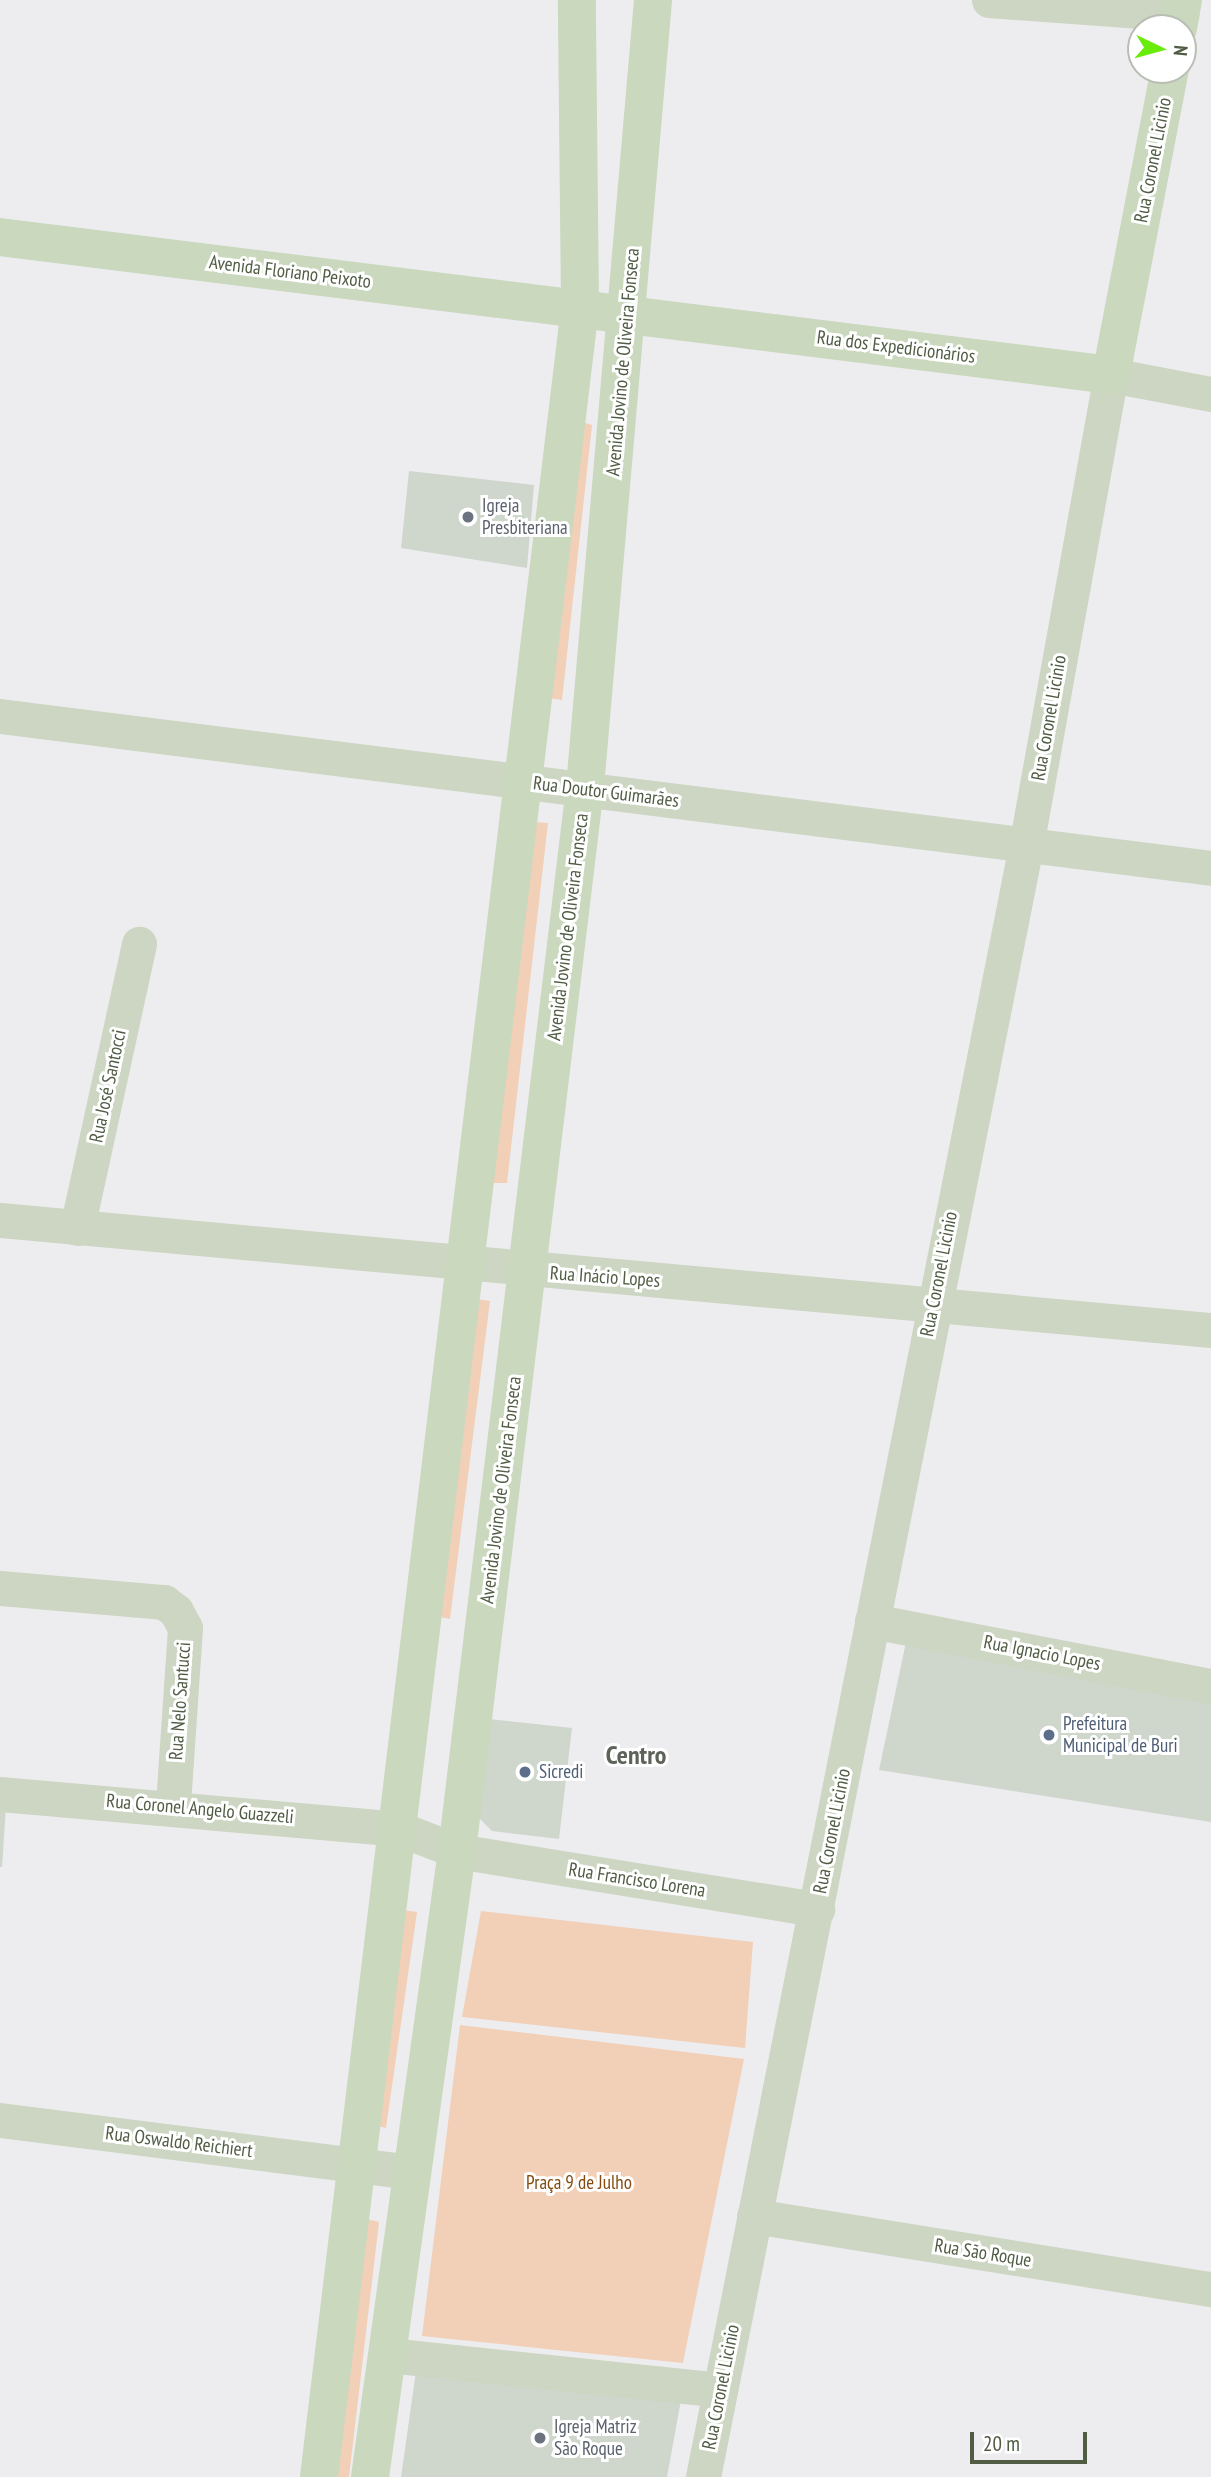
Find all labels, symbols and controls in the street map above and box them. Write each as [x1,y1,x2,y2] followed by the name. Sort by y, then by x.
[1127,14,1197,84] north arrow
[1169,44,1193,57] text: N
[1130,95,1176,225] street label: Rua Coronel Licinio
[602,247,644,477] street label: Avenida Jovino de Oliveira Fonseca
[208,251,372,293] street label: Avenida Floriano Peixoto
[816,326,976,368] street label: Rua dos Expedicionários
[482,495,568,539] place label: Igreja Presbiteriana
[460,509,476,525] marker: Igreja Presbiteriana
[1027,653,1071,783] street label: Rua Coronel Licinio
[532,772,680,812] street label: Rua Doutor Guimarães
[543,812,593,1042] street label: Avenida Jovino de Oliveira Fonseca
[85,1028,131,1144] street label: Rua José Santocci
[916,1209,962,1339] street label: Rua Coronel Licinio
[549,1262,661,1292] street label: Rua Inácio Lopes
[476,1375,526,1605] street label: Avenida Jovino de Oliveira Fonseca
[982,1631,1102,1675] street label: Rua Ignacio Lopes
[164,1641,196,1761] street label: Rua Nelo Santucci
[1063,1713,1178,1757] place label: Prefeitura Municipal de Buri
[1041,1727,1057,1743] marker: Prefeitura Municipal de Buri
[606,1739,666,1771] district label: Centro
[539,1761,583,1783] place label: Sicredi
[517,1764,533,1780] marker: Sicredi
[809,1766,855,1896] street label: Rua Coronel Licinio
[105,1789,295,1829] street label: Rua Coronel Angelo Guazzeli
[567,1858,707,1902] street label: Rua Francisco Lorena
[104,2122,254,2162] street label: Rua Oswaldo Reichiert
[526,2172,632,2194] park label: Praça 9 de Julho
[933,2234,1033,2272] street label: Rua São Roque
[698,2322,744,2452] street label: Rua Coronel Licinio
[554,2416,636,2460] place label: Igreja Matriz São Roque
[973,2418,1090,2462] scale bar
[532,2430,548,2446] marker: Igreja Matriz São Roque
[983,2430,1020,2457] text: 20 m

